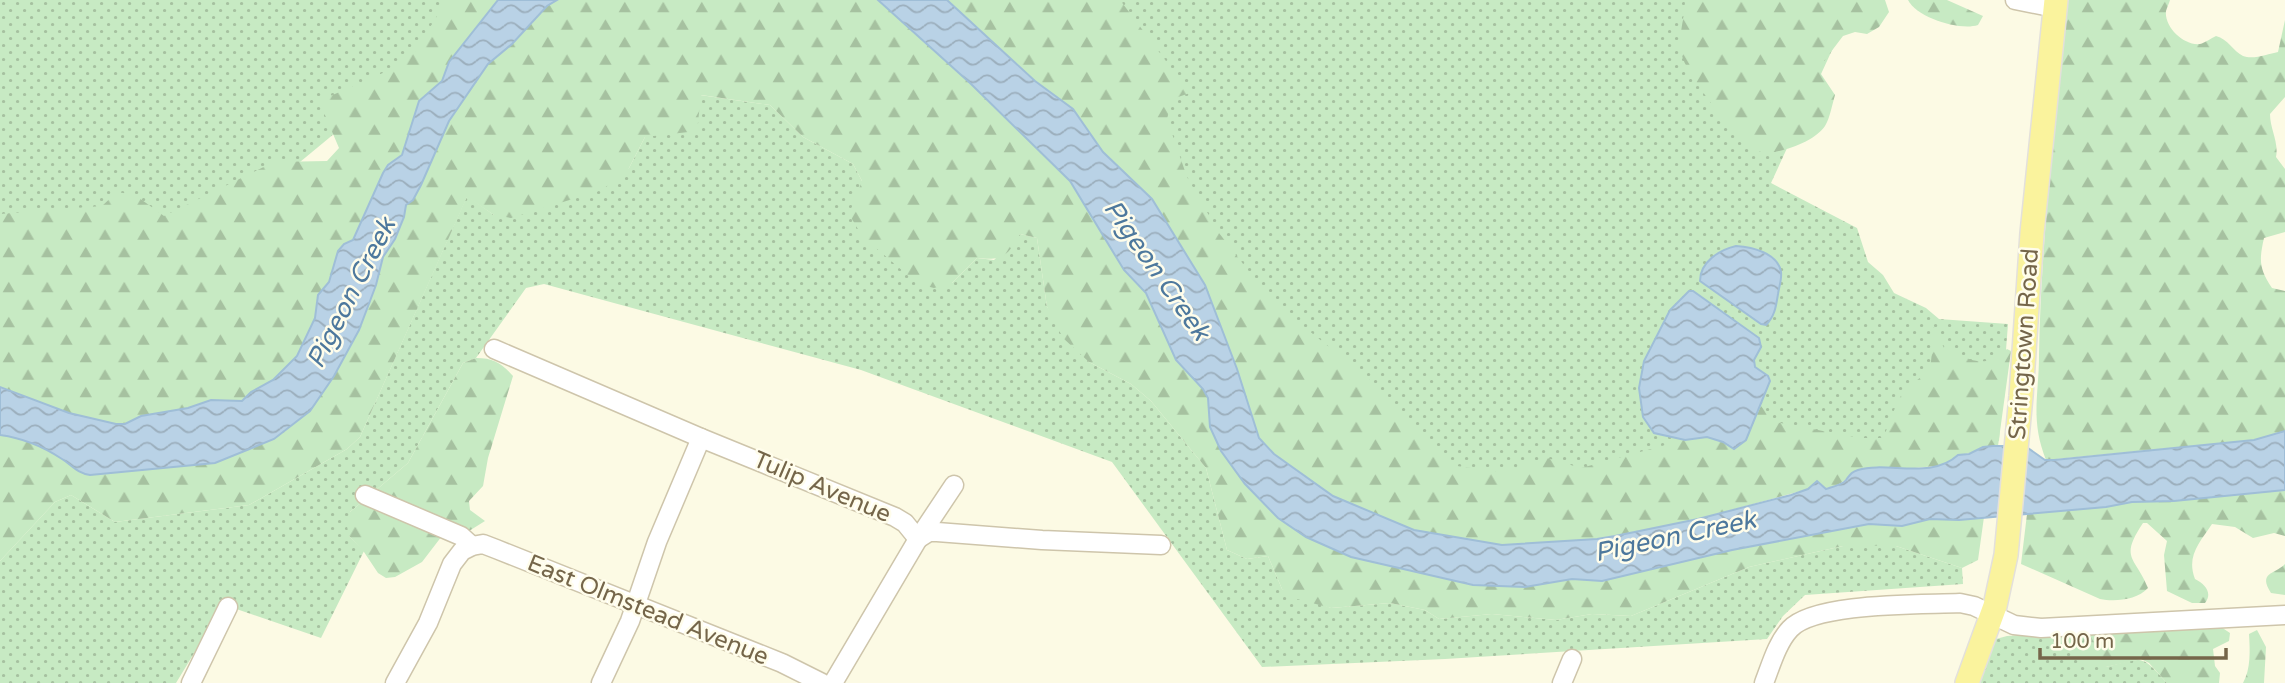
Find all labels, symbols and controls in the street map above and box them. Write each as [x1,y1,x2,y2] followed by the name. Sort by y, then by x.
[1097,194,1218,348] water label: Pigeon Creek
[300,211,403,373] water label: Pigeon Creek
[2003,247,2045,441] street label: Stringtown Road
[749,445,895,529] street label: Tulip Avenue
[1591,503,1760,568] water label: Pigeon Creek
[523,548,773,672] street label: East Olmstead Avenue
[2040,616,2226,660] scale bar
[2050,629,2114,654] text: 100 m

